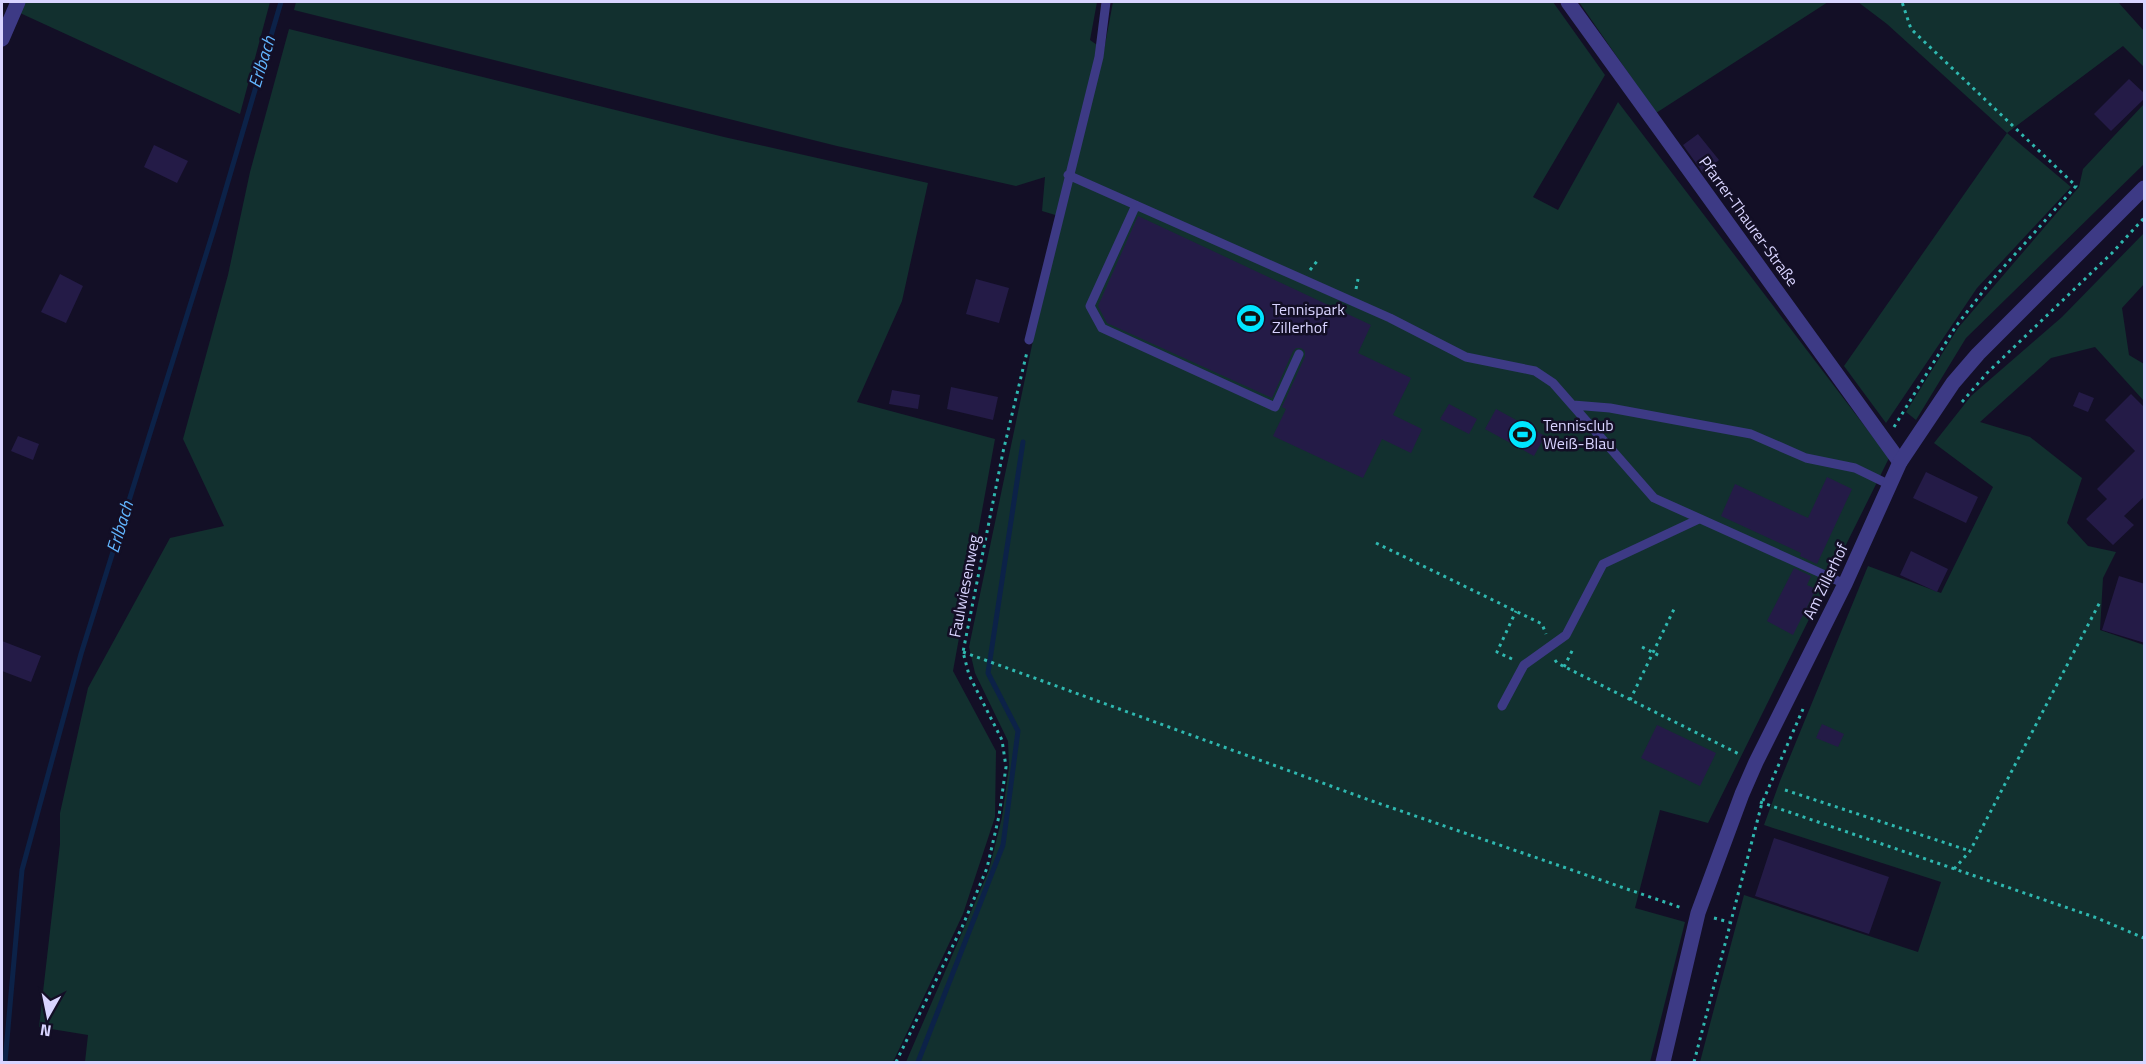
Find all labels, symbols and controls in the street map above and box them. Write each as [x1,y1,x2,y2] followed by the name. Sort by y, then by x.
[241,32,282,91] water label: Erlbach
[1693,151,1805,291] street label: Pfarrer-Thaurer-Straße
[1272,297,1345,339] place label: Tennispark Zillerhof
[1235,302,1267,334] sports icon: Tennispark Zillerhof
[1543,413,1615,455] place label: Tennisclub Weiß-Blau
[1506,418,1538,450] sports icon: Tennisclub Weiß-Blau
[99,497,140,556] water label: Erlbach
[942,533,986,639] street label: Faulwiesenweg
[1796,538,1854,623] street label: Am Zillerhof
[18,986,78,1046] north arrow
[38,1018,53,1044] text: N

